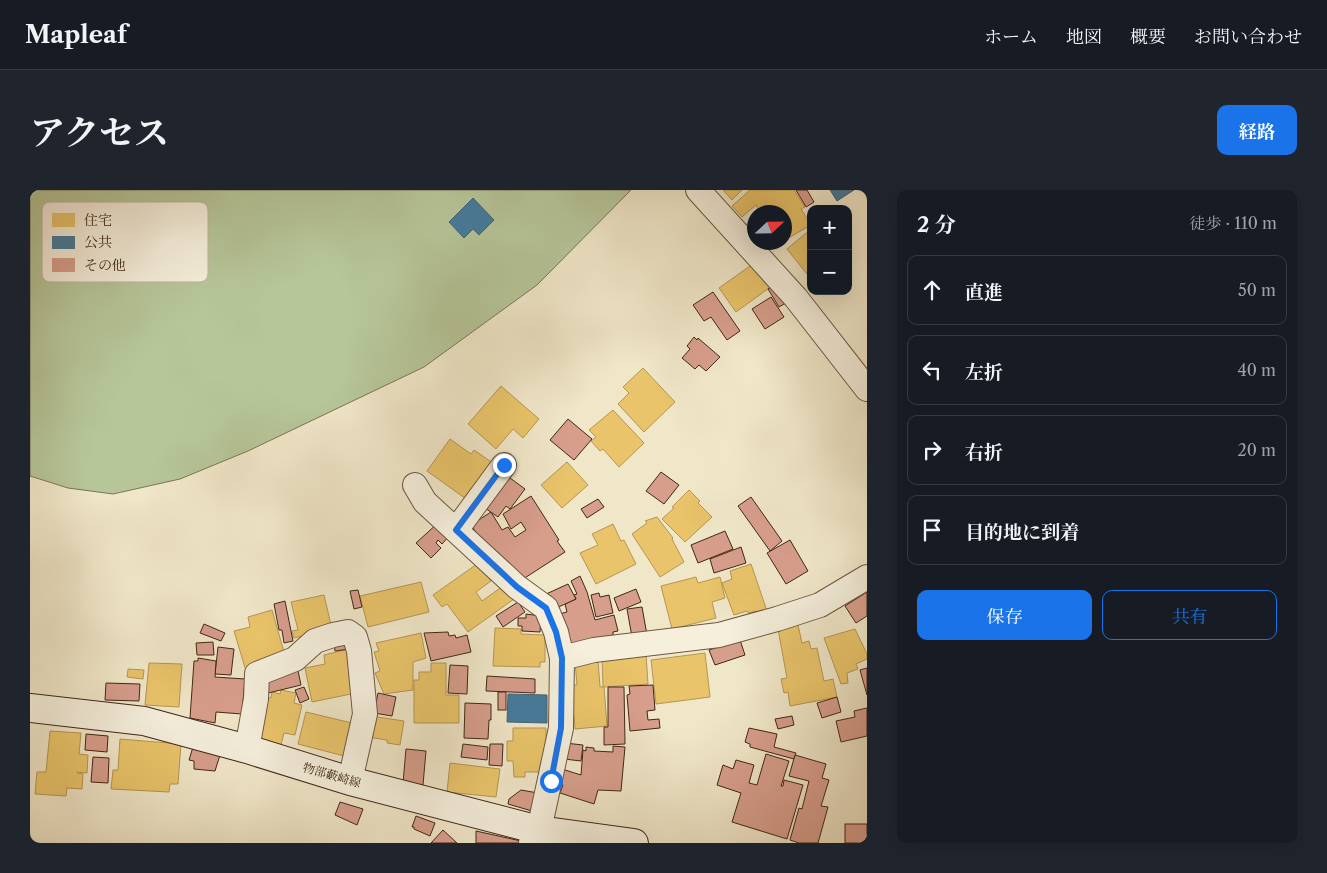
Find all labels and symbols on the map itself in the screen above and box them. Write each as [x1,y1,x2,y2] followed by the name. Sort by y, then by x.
[42,202,208,282] legend
[747,205,792,250] north arrow
[84,211,112,229] text: 住宅
[84,233,112,251] text: 公共
[84,256,126,274] text: その他
[493,454,516,477] route end
[301,760,363,790] street label: 物部藪崎線
[540,770,563,793] route start

